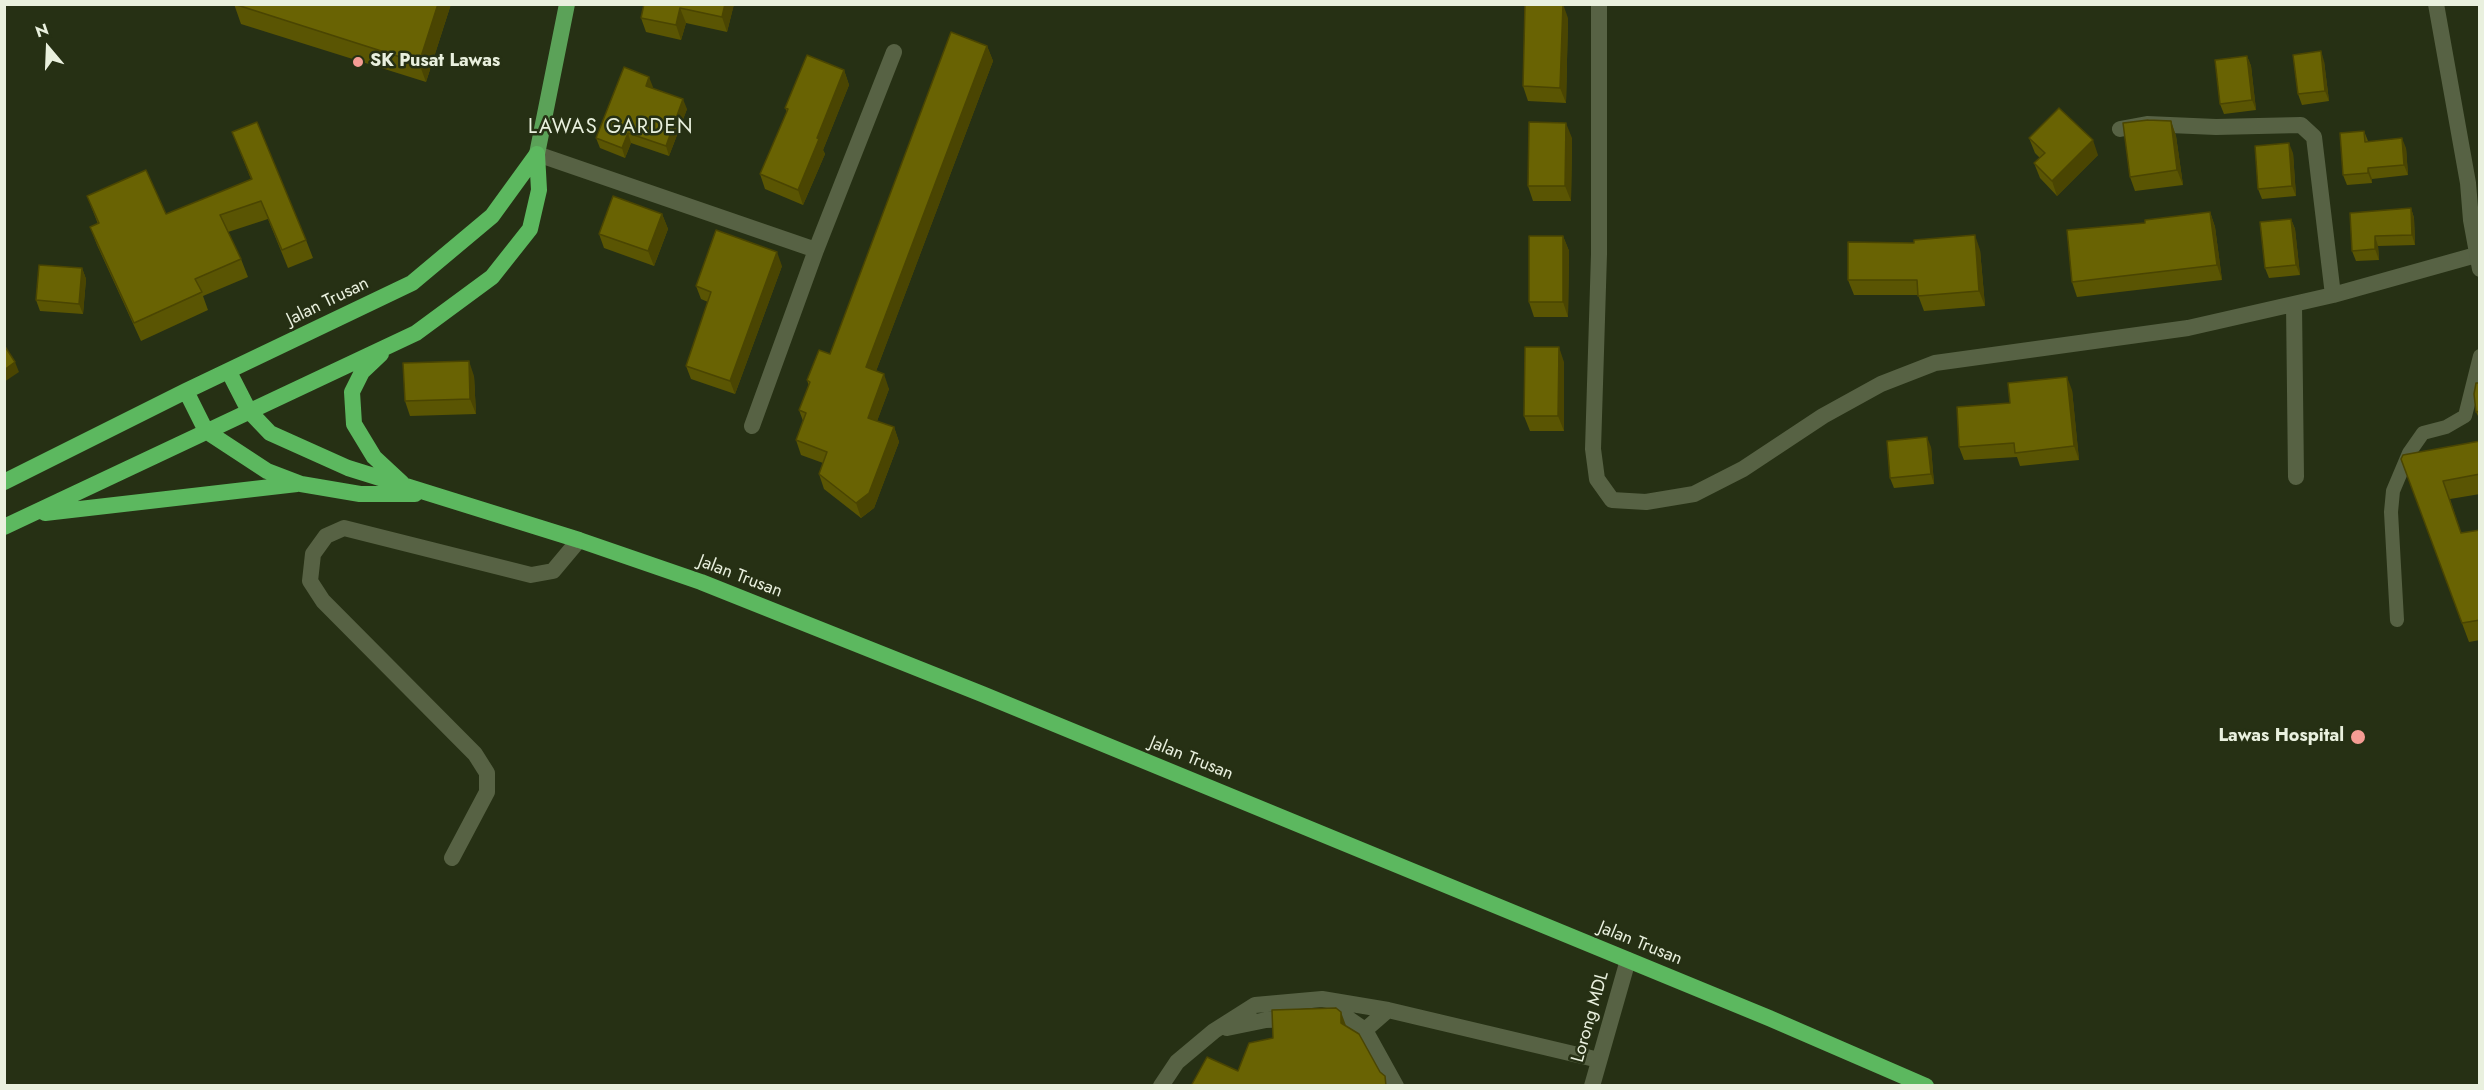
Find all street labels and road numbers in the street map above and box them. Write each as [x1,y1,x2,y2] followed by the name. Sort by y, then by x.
[283,273,373,331] street label: Jalan Trusan
[695,551,785,603] street label: Jalan Trusan
[1146,732,1236,786] street label: Jalan Trusan
[1595,917,1685,971] street label: Jalan Trusan
[1568,969,1614,1065] street label: Lorong MDL

